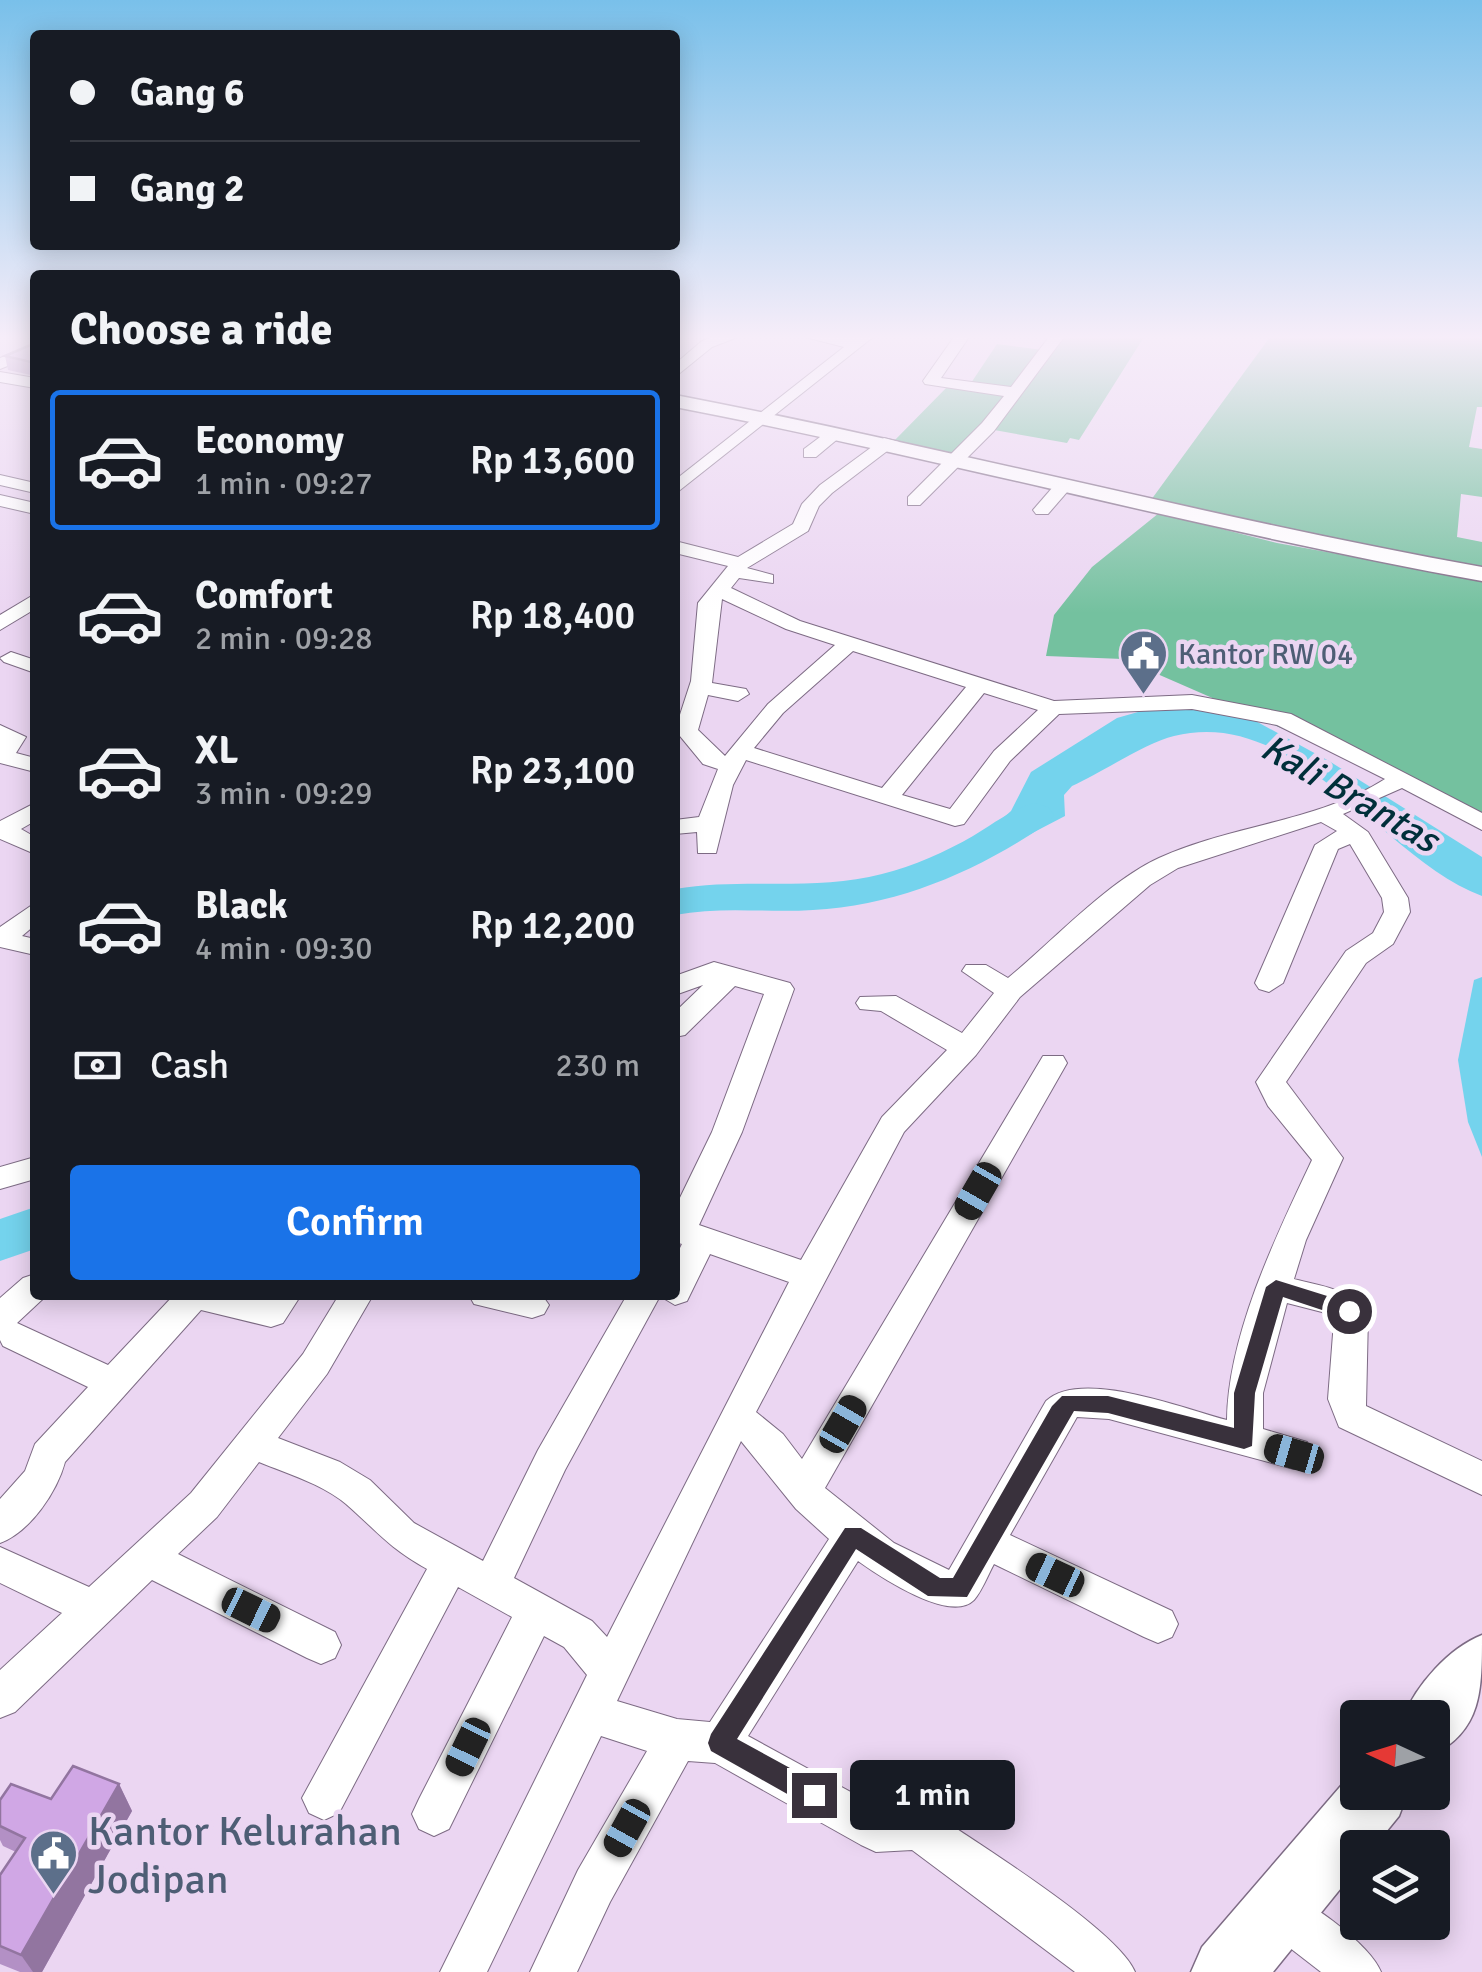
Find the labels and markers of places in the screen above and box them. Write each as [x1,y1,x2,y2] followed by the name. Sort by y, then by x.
[1117,628,1169,696] public building icon: Kantor RW 04
[1178,636,1353,673] place label: Kantor RW 04
[88,1806,402,1905] place label: Kantor Kelurahan Jodipan
[27,1828,79,1896] public building icon: Kantor Kelurahan Jodipan

